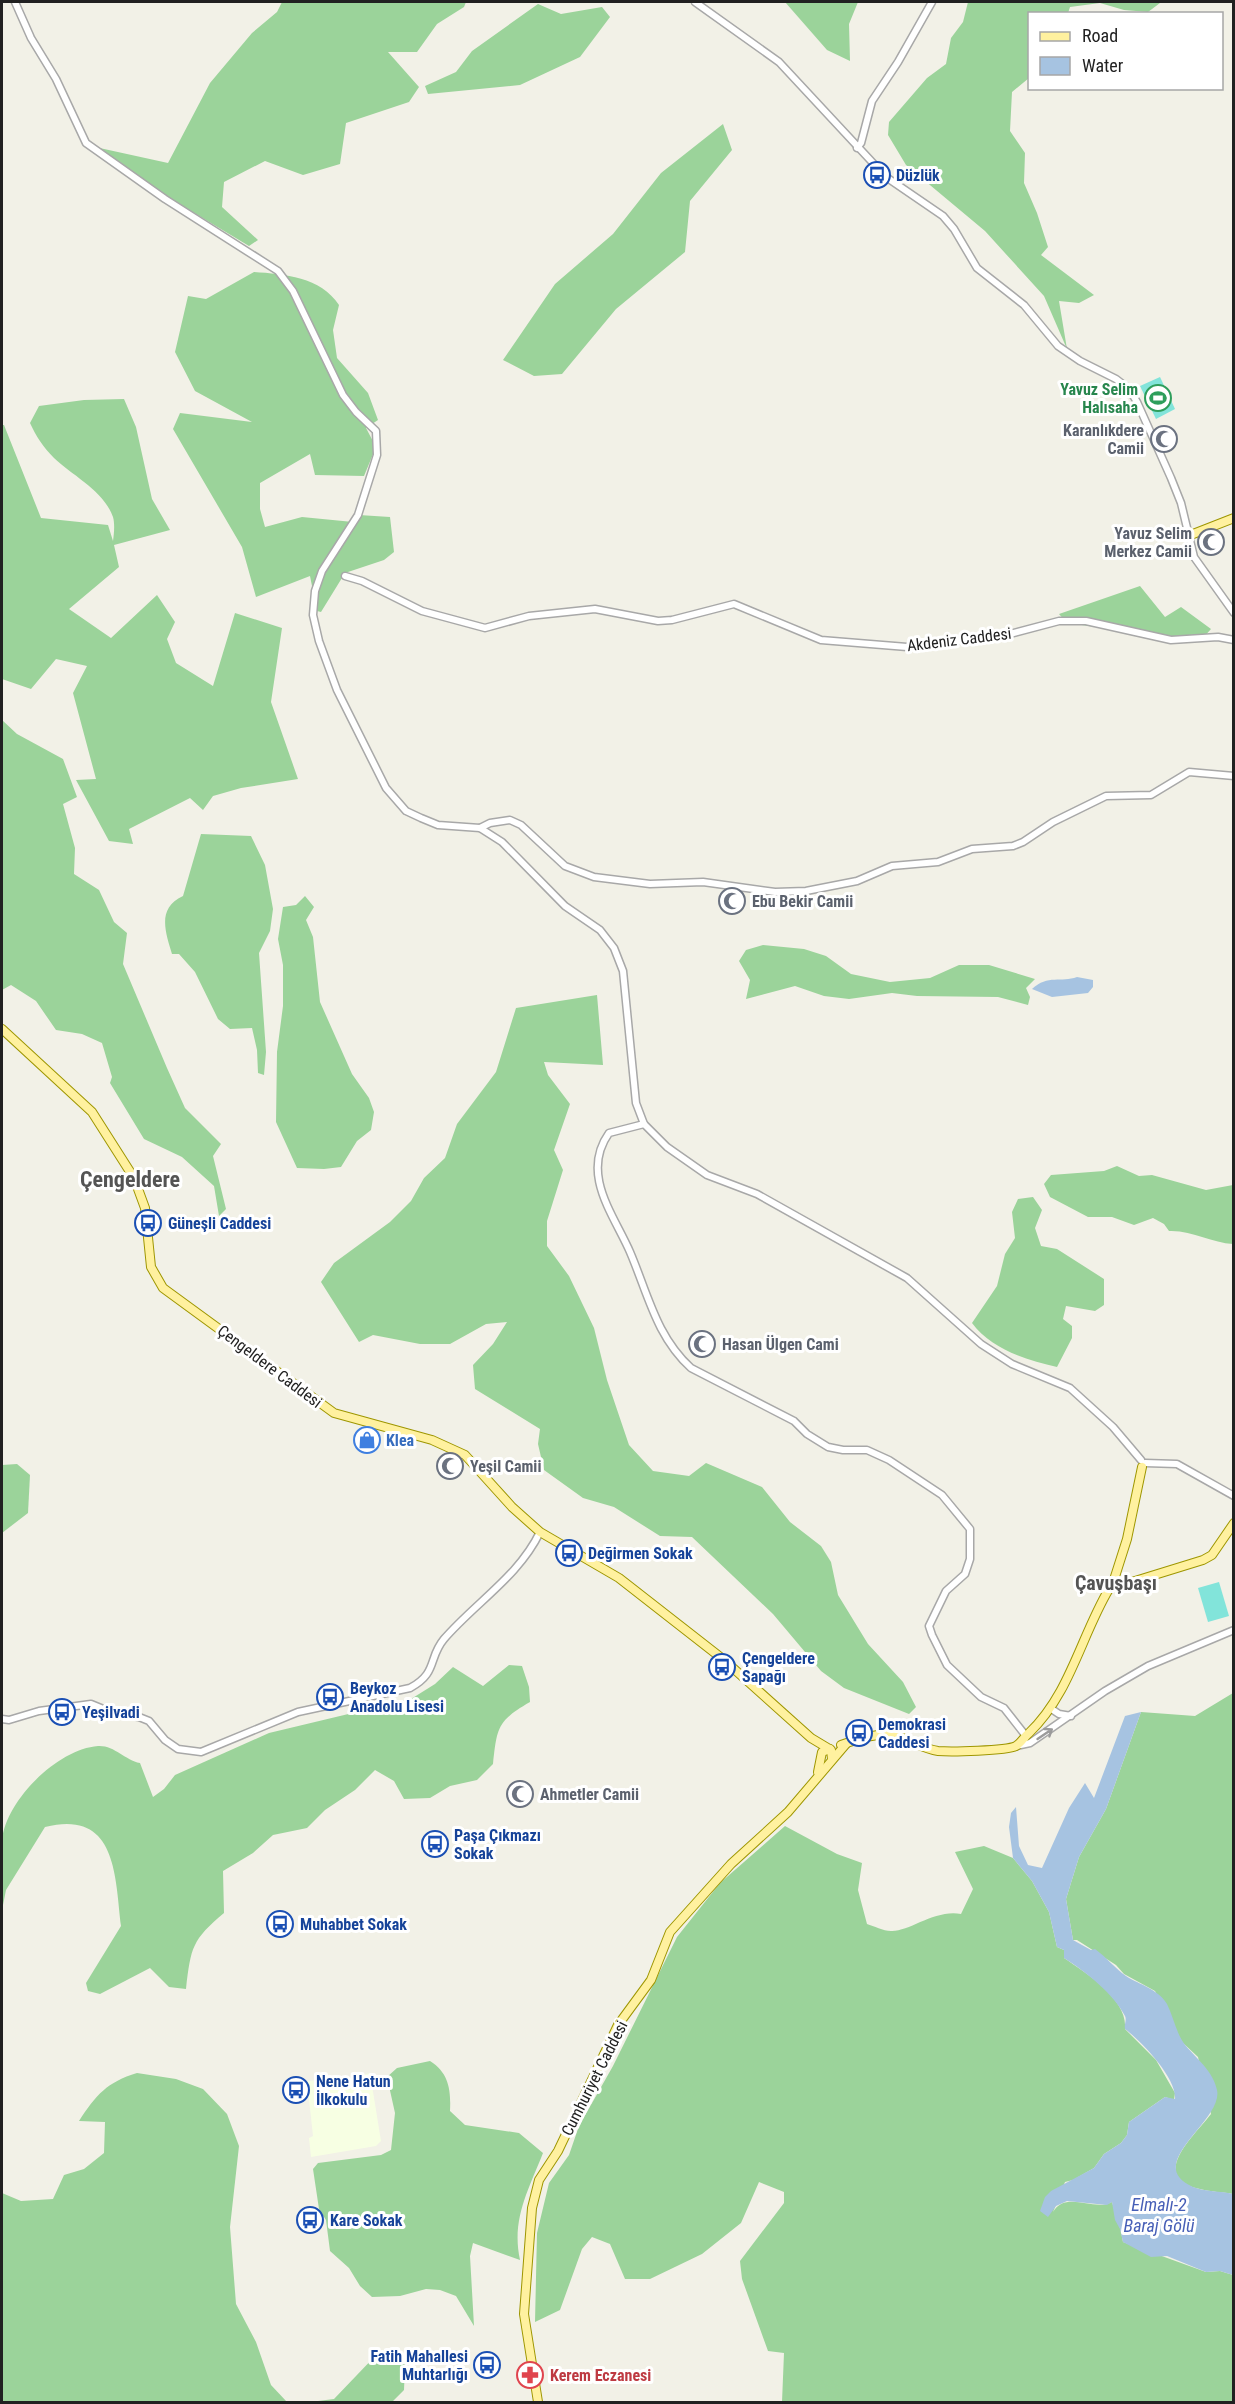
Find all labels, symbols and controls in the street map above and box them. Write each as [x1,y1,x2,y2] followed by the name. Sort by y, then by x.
[1028,12,1223,90] legend
[1082,25,1118,46] text: Road
[1082,55,1124,76] text: Water
[862,160,892,190] bus stop icon: Düzlük
[896,166,940,185] place label: Düzlük
[1060,380,1138,417] place label: Yavuz Selim Halısaha
[1143,383,1173,413] sports icon: Yavuz Selim Halısaha
[1063,421,1144,458] place label: Karanlıkdere Camii
[1149,424,1179,454] mosque icon: Karanlıkdere Camii
[1104,524,1192,561] place label: Yavuz Selim Merkez Camii
[1196,527,1226,557] mosque icon: Yavuz Selim Merkez Camii
[906,624,1012,655] street label: Akdeniz Caddesi
[717,886,747,916] mosque icon: Ebu Bekir Camii
[752,892,853,911] place label: Ebu Bekir Camii
[80,1167,180,1192] district label: Çengeldere
[133,1208,163,1238] bus stop icon: Güneşli Caddesi
[168,1214,271,1233] place label: Güneşli Caddesi
[214,1321,326,1412] street label: Çengeldere Caddesi
[687,1329,717,1359] mosque icon: Hasan Ülgen Cami
[722,1335,839,1354] place label: Hasan Ülgen Cami
[352,1425,382,1455] shop icon: Klea
[386,1431,415,1450] place label: Klea
[435,1451,465,1481] mosque icon: Yeşil Camii
[470,1457,541,1476] place label: Yeşil Camii
[554,1538,584,1568] bus stop icon: Değirmen Sokak
[588,1544,693,1563] place label: Değirmen Sokak
[1075,1571,1157,1595] district label: Çavuşbaşı
[742,1649,815,1686] place label: Çengeldere Sapağı
[707,1652,737,1682] bus stop icon: Çengeldere Sapağı
[350,1679,444,1716] place label: Beykoz Anadolu Lisesi
[315,1682,345,1712] bus stop icon: Beykoz Anadolu Lisesi
[47,1697,77,1727] bus stop icon: Yeşilvadi
[82,1703,140,1722] place label: Yeşilvadi
[878,1715,946,1752] place label: Demokrasi Caddesi
[844,1718,874,1748] bus stop icon: Demokrasi Caddesi
[1036,1728,1052,1740] one-way arrow
[505,1779,535,1809] mosque icon: Ahmetler Camii
[540,1785,639,1804] place label: Ahmetler Camii
[454,1826,541,1863] place label: Paşa Çıkmazı Sokak
[420,1829,450,1859] bus stop icon: Paşa Çıkmazı Sokak
[265,1909,295,1939] bus stop icon: Muhabbet Sokak
[300,1915,407,1934] place label: Muhabbet Sokak
[557,2018,632,2139] street label: Cumhuriyet Caddesi
[316,2072,391,2109] place label: Nene Hatun İlkokulu
[281,2075,311,2105] bus stop icon: Nene Hatun İlkokulu
[1124,2194,1195,2236] water label: Elmalı-2 Baraj Gölü
[295,2205,325,2235] bus stop icon: Kare Sokak
[330,2211,403,2230] place label: Kare Sokak
[371,2347,468,2384] place label: Fatih Mahallesi Muhtarlığı
[472,2350,502,2380] bus stop icon: Fatih Mahallesi Muhtarlığı
[515,2360,545,2390] pharmacy icon: Kerem Eczanesi
[550,2366,651,2385] place label: Kerem Eczanesi

